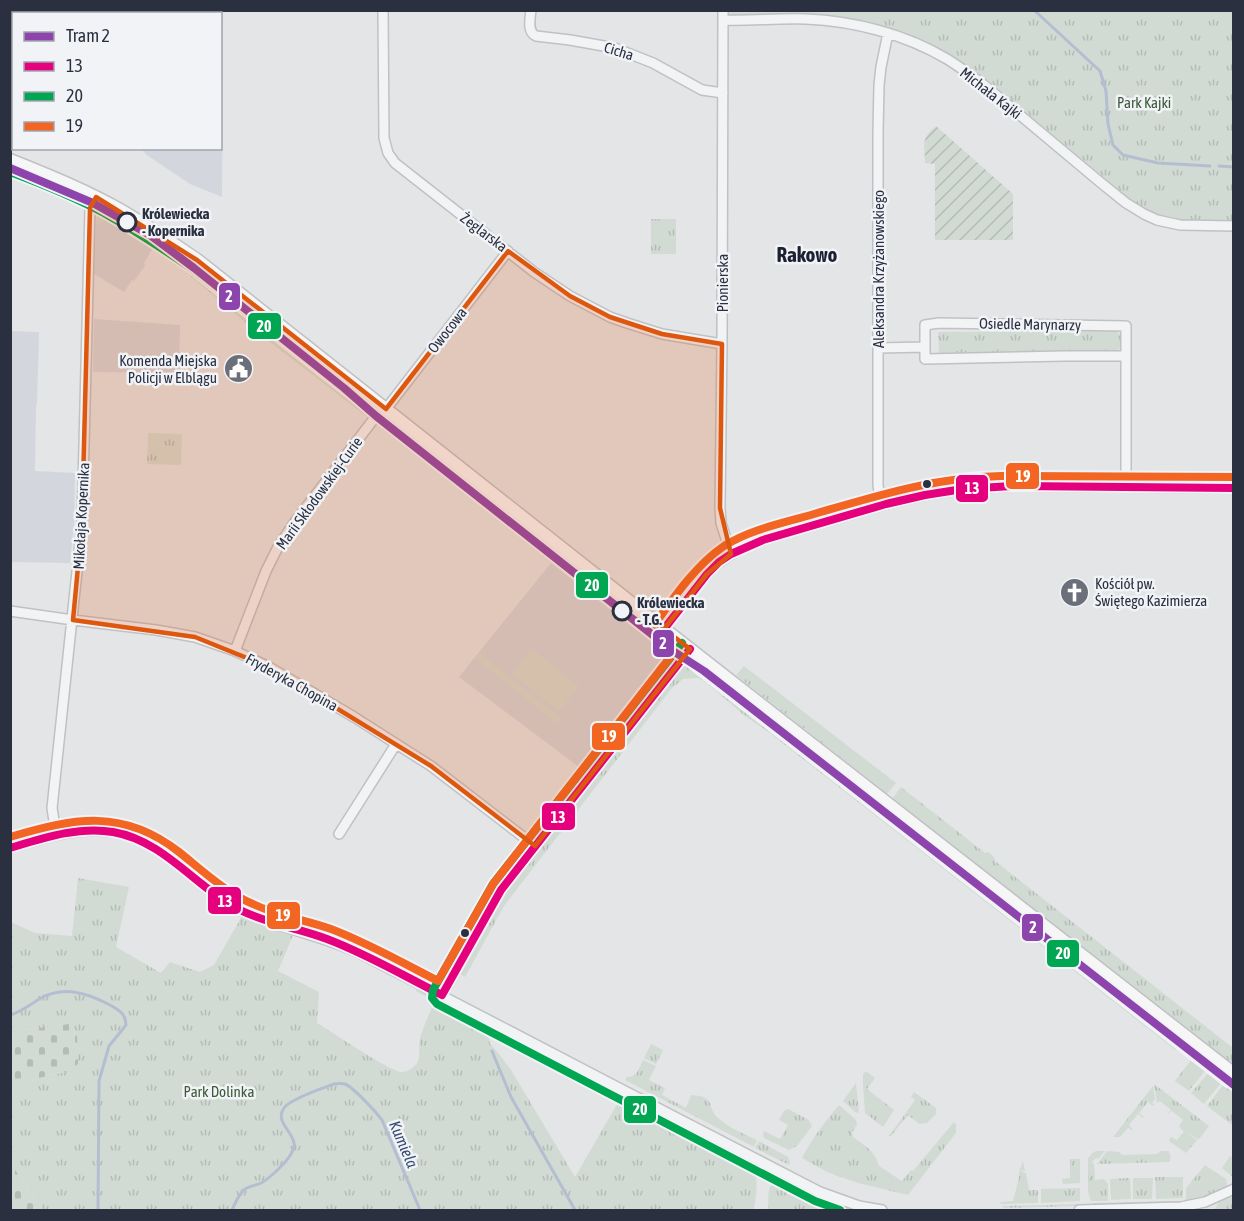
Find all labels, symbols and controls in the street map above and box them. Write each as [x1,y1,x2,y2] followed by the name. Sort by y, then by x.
[12,12,222,150] legend
[66,25,110,46] text: Tram 2
[602,38,636,64] street label: Cicha
[66,55,83,76] text: 13
[957,64,1025,122] street label: Michała Kajki
[66,85,83,106] text: 20
[1117,94,1171,111] park label: Park Kajki
[66,115,83,136] text: 19
[870,190,887,348] street label: Aleksandra Krzyżanowskiego
[142,205,210,239] place label: Królewiecka - Kopernika
[457,209,511,255] street label: Żeglarska
[117,212,137,232] marker: Królewiecka - Kopernika
[777,242,838,266] district label: Rakowo
[714,254,731,312] street label: Pionierska
[218,282,241,311] line badge: 2
[225,287,233,305] text: 2
[424,304,470,356] street label: Owocowa
[247,312,282,340] line badge: 20
[979,315,1081,333] street label: Osiedle Marynarzy
[256,317,272,335] text: 20
[119,352,217,386] place label: Komenda Miejska Policji w Elblągu
[222,353,254,385] public building icon: Komenda Miejska Policji w Elblągu
[273,433,366,552] street label: Marii Skłodowskiej-Curie
[70,462,92,570] street label: Mikołaja Kopernika
[1005,462,1040,490] line badge: 19
[1015,467,1031,485] text: 19
[955,474,989,503] line badge: 13
[921,478,933,490] unlabelled marker
[964,479,980,497] text: 13
[575,571,609,599] line badge: 20
[1095,575,1207,609] place label: Kościół pw. Świętego Kazimierza
[584,576,600,594] text: 20
[1058,576,1090,608] church icon: Kościół pw. Świętego Kazimierza
[637,594,705,628] place label: Królewiecka - T.G.
[612,601,632,621] marker: Królewiecka - T.G.
[652,629,675,658] line badge: 2
[659,634,667,652] text: 2
[243,650,341,714] street label: Fryderyka Chopina
[591,722,626,751] line badge: 19
[601,727,617,745] text: 19
[541,802,576,831] line badge: 13
[550,808,566,826] text: 13
[207,886,242,915] line badge: 13
[217,892,233,910] text: 13
[266,901,301,930] line badge: 19
[275,906,291,924] text: 19
[1021,913,1044,942] line badge: 2
[1029,918,1037,936] text: 2
[459,927,471,939] unlabelled marker
[1046,939,1080,968] line badge: 20
[1055,944,1071,962] text: 20
[184,1083,254,1100] park label: Park Dolinka
[623,1095,657,1124] line badge: 20
[632,1100,648,1118] text: 20
[386,1118,422,1171] water label: Kumiela

